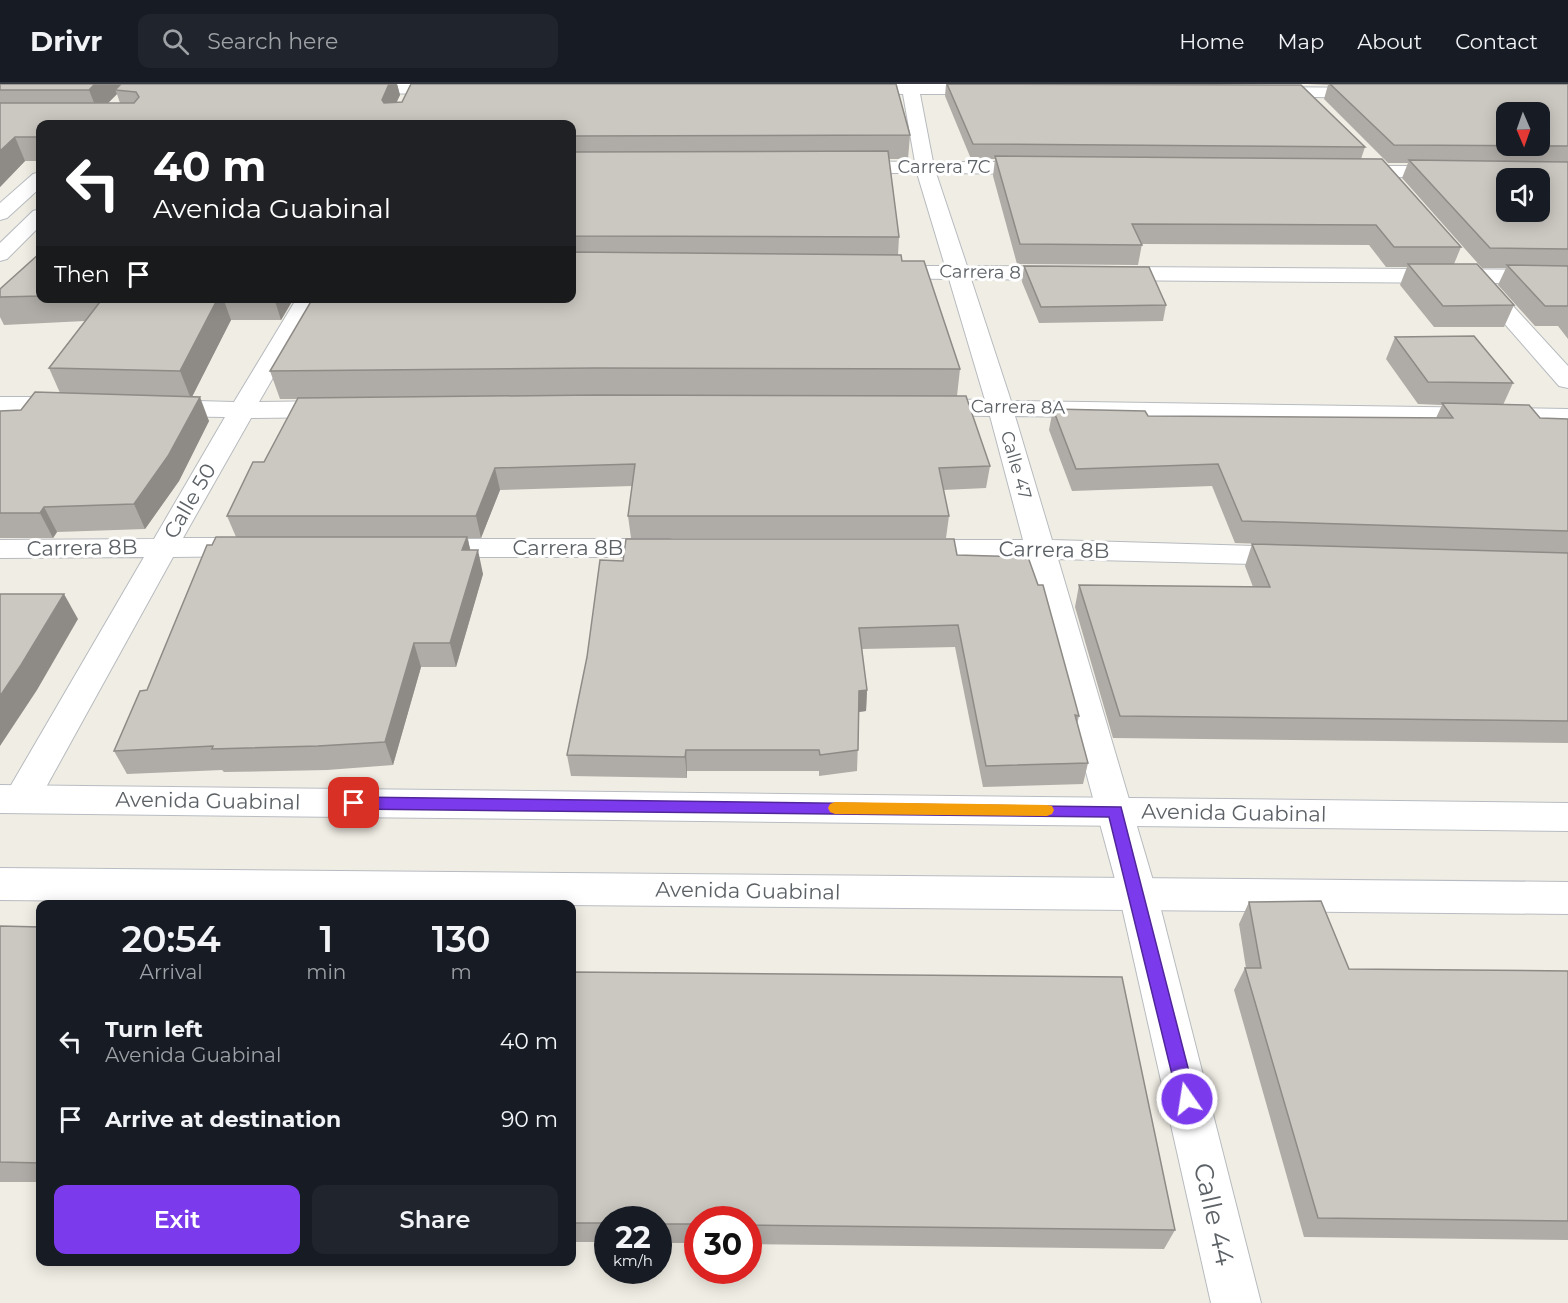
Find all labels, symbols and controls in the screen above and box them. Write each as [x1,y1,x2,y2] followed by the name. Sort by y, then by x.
[138,14,558,68] search box
[30,24,102,58] text: Drivr
[159,25,192,58] icon: search
[207,28,338,55] text: Search here
[1179,29,1244,54] text: Home
[1277,29,1324,54] text: Map
[1357,29,1422,54] text: About
[1455,29,1538,54] text: Contact
[1496,102,1550,156] north arrow
[1496,102,1550,222] map controls
[153,140,266,192] text: 40 m
[54,144,132,222] icon: left
[897,156,991,178] street label: Carrera 7C
[1496,168,1550,222] button: sound
[153,192,391,225] text: Avenida Guabinal
[122,258,155,291] icon: arrive
[939,260,1021,284] street label: Carrera 8
[54,261,110,288] text: Then
[971,395,1065,419] street label: Carrera 8A
[996,428,1036,502] street label: Calle 47
[158,459,221,543] street label: Calle 50
[26,534,138,561] street label: Carrera 8B
[513,535,623,560] street label: Carrera 8B
[998,536,1110,563] street label: Carrera 8B
[328,777,379,828] pin
[115,786,301,815] street label: Avenida Guabinal
[337,786,370,819] icon: arrive
[1141,798,1327,827] street label: Avenida Guabinal
[655,876,841,905] street label: Avenida Guabinal
[121,917,221,961] text: 20:54
[319,917,333,961] text: 1
[432,917,491,961] text: 130
[140,960,203,984] text: Arrival
[306,960,346,984] text: min
[451,960,472,984] text: m
[105,1016,203,1043] text: Turn left
[54,1025,87,1058] icon: left
[500,1028,558,1055] text: 40 m
[105,1043,281,1067] text: Avenida Guabinal
[1155,1067,1219,1131] position arrow
[54,1103,87,1136] icon: arrive
[105,1106,341,1133] text: Arrive at destination
[501,1106,558,1133] text: 90 m
[1187,1160,1241,1268] street label: Calle 44
[54,1185,300,1254] button: Exit
[312,1185,558,1254] button: Share
[684,1206,762,1284] speed limit sign: 30
[615,1219,651,1256] text: 22
[613,1251,653,1270] text: km/h

